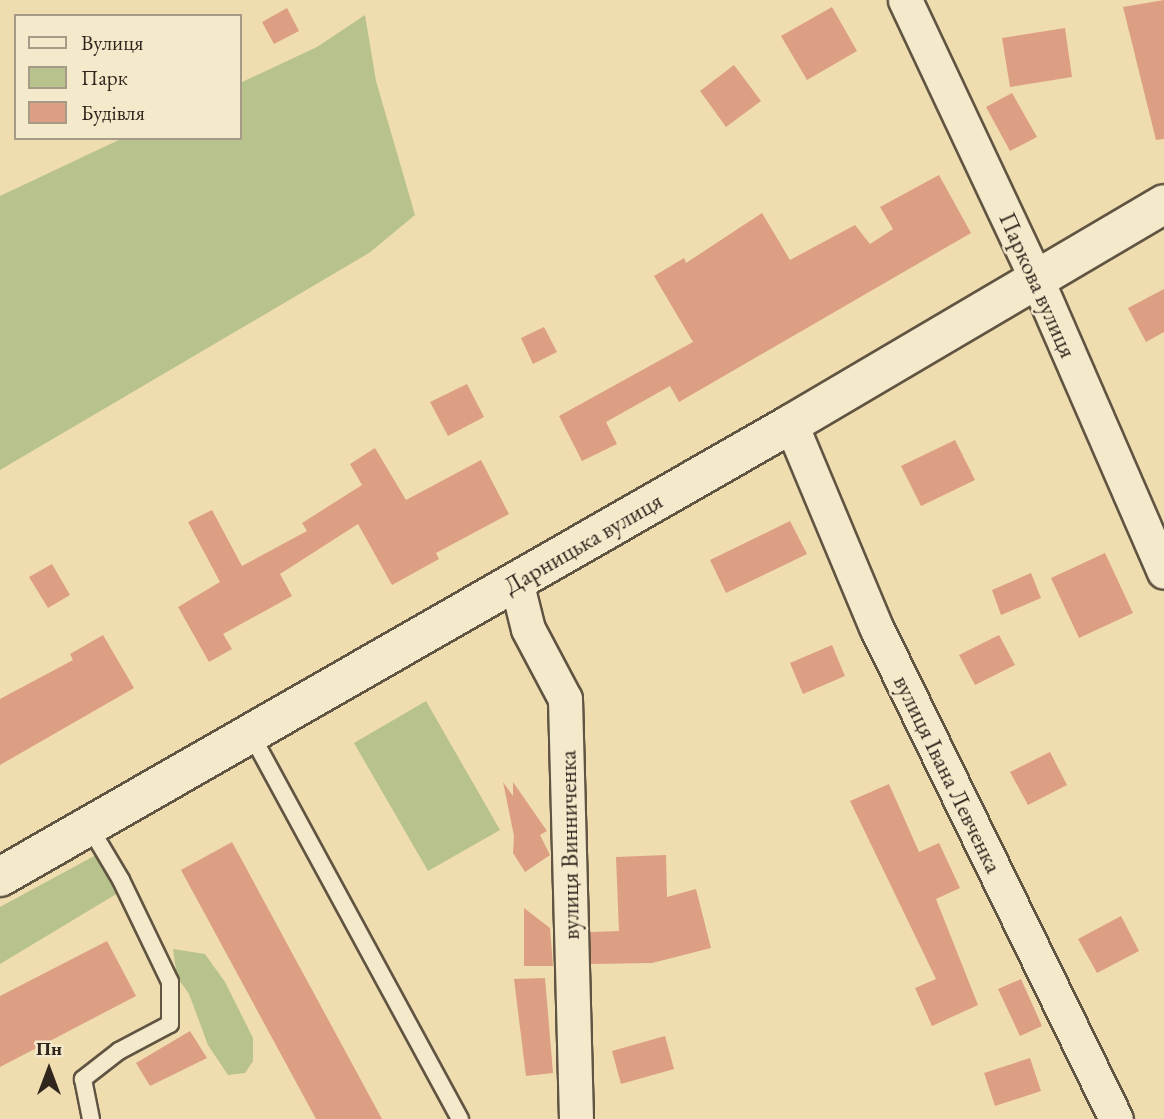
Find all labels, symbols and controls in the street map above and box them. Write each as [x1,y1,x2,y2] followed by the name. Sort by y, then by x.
[14,14,242,140] legend
[81,29,143,56] text: Вулиця
[81,64,128,91] text: Парк
[81,99,145,126] text: Будівля
[993,208,1083,362] street label: Паркова вулиця
[499,486,667,600] street label: Дарницька вулиця
[888,670,1008,878] street label: вулиця Івана Левченка
[553,750,585,940] street label: вулиця Винниченка
[14,1035,84,1105] north arrow
[36,1036,62,1061] text: Пн

